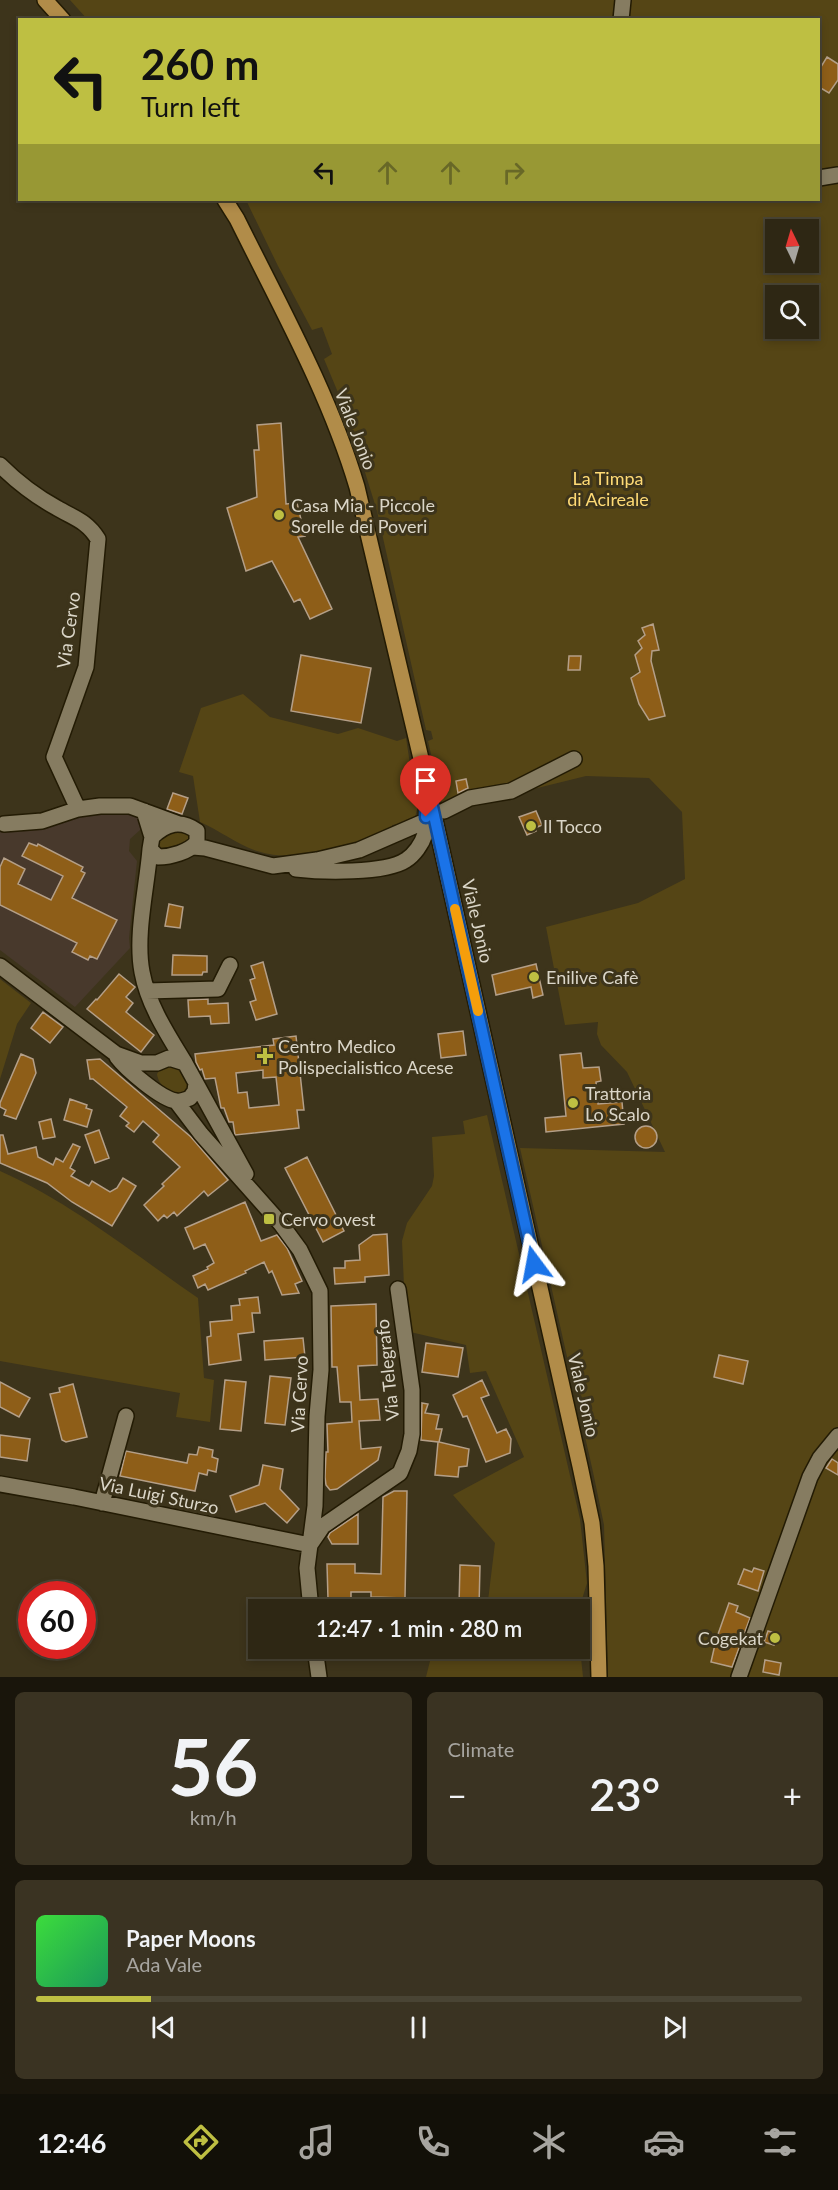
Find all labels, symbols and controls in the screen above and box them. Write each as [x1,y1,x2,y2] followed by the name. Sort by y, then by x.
[141,39,259,89] text: 260 m
[42,42,120,120] icon: left
[141,90,240,123] text: Turn left
[308,156,341,189] icon: left
[371,156,404,189] icon: ahead
[434,156,467,189] icon: ahead
[497,156,530,189] icon: right
[765,219,819,273] north arrow
[765,219,819,339] map controls
[765,285,819,339] button: search
[330,385,382,473] street label: Viale Jonio
[567,467,649,510] park label: La Timpa di Acireale
[291,494,435,537] place label: Casa Mia - Piccole Sorelle dei Poveri
[272,508,286,522] marker: Casa Mia - Piccole Sorelle dei Poveri
[52,590,84,670] street label: Via Cervo
[400,755,451,817] pin
[409,764,442,797] icon: arrive
[543,815,602,837] place label: Il Tocco
[524,819,538,833] marker: Il Tocco
[458,877,498,965] street label: Viale Jonio
[546,966,639,988] place label: Enilive Cafè
[527,970,541,984] marker: Enilive Cafè
[278,1035,454,1078] place label: Centro Medico Polispecialistico Acese
[256,1047,274,1065] marker: Centro Medico Polispecialistico Acese
[585,1082,651,1125] place label: Trattoria Lo Scalo
[566,1096,580,1110] marker: Trattoria Lo Scalo
[281,1208,376,1230] place label: Cervo ovest
[262,1212,276,1226] marker: Cervo ovest
[502,1232,566,1296] position arrow
[371,1318,403,1422] street label: Via Telegrafo
[564,1351,604,1439] street label: Viale Jonio
[286,1355,312,1433] street label: Via Cervo
[97,1472,221,1518] street label: Via Luigi Sturzo
[18,1581,96,1659] speed limit sign: 60
[316,1615,522,1642] text: 12:47 · 1 min · 280 m
[698,1627,764,1649] place label: Cogekat
[768,1631,782,1645] marker: Cogekat
[168,1719,258,1813] text: 56
[448,1737,514,1761] text: Climate
[589,1767,660,1821] text: 23°
[448,1775,467,1815] text: −
[783,1775,802,1815] text: +
[190,1805,237,1829] text: km/h
[126,1925,256,1952] text: Paper Moons
[126,1952,202,1976] text: Ada Vale
[147,2011,180,2044] icon: previous
[402,2011,435,2044] icon: pause
[658,2011,691,2044] icon: next
[180,2121,222,2163] icon: directions
[296,2121,338,2163] icon: music
[412,2121,454,2163] icon: phone
[528,2121,570,2163] icon: climate
[643,2121,685,2163] icon: car
[759,2121,801,2163] icon: filters
[37,2126,106,2159] text: 12:46

